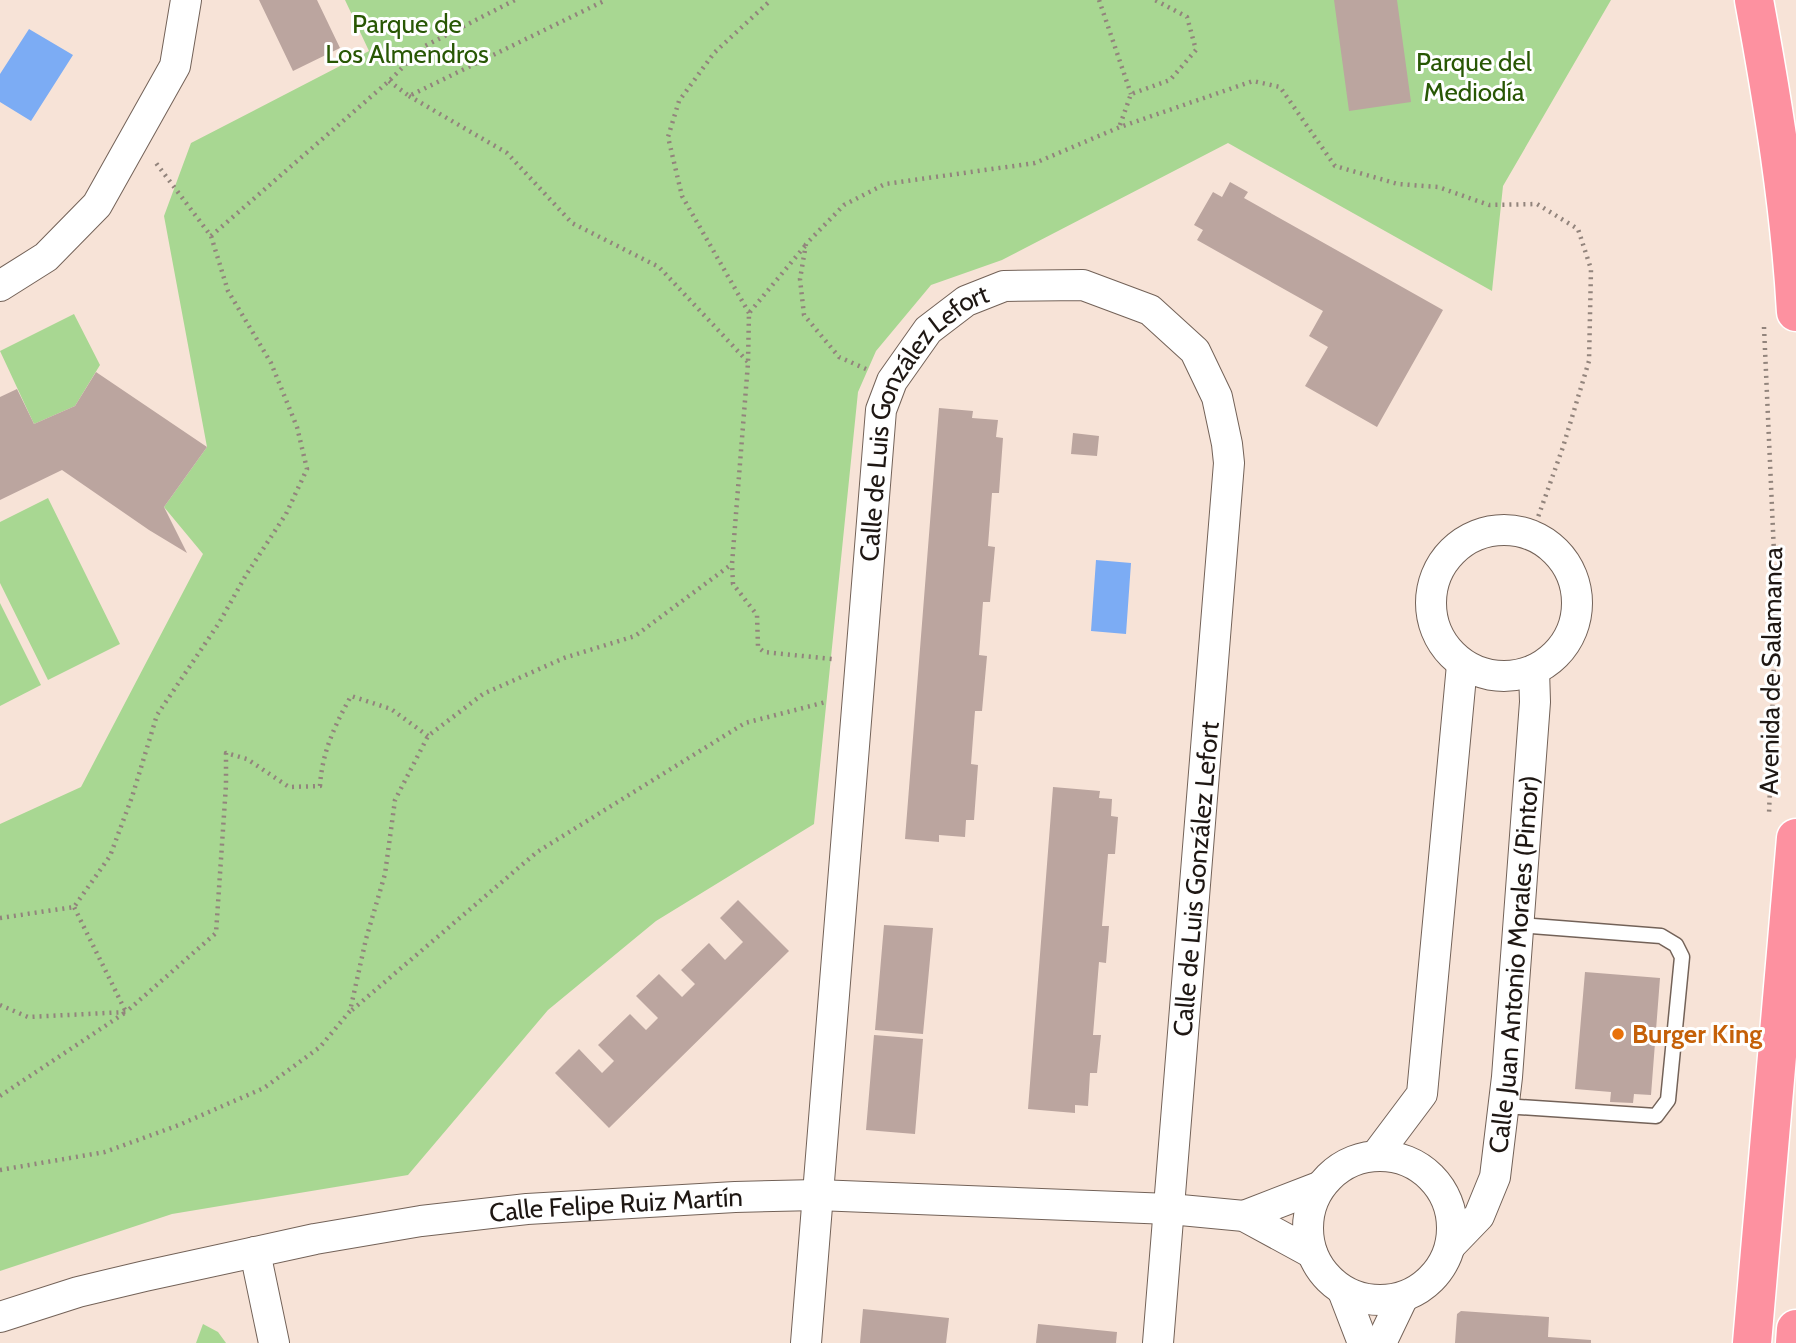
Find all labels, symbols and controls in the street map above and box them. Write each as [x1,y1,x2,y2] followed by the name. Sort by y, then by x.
[325,8,489,70] park label: Parque de Los Almendros
[1416,46,1532,108] park label: Parque del Mediodía
[853,278,993,563] street label: Calle de Luis González Lefort
[1753,546,1789,795] street label: Avenida de Salamanca
[1166,720,1226,1038] street label: Calle de Luis González Lefort
[1482,774,1545,1155] street label: Calle Juan Antonio Morales (Pintor)
[1632,1018,1762,1050] place label: Burger King
[1610,1026,1626,1042] marker: Burger King
[487,1181,743,1229] street label: Calle Felipe Ruiz Martín

